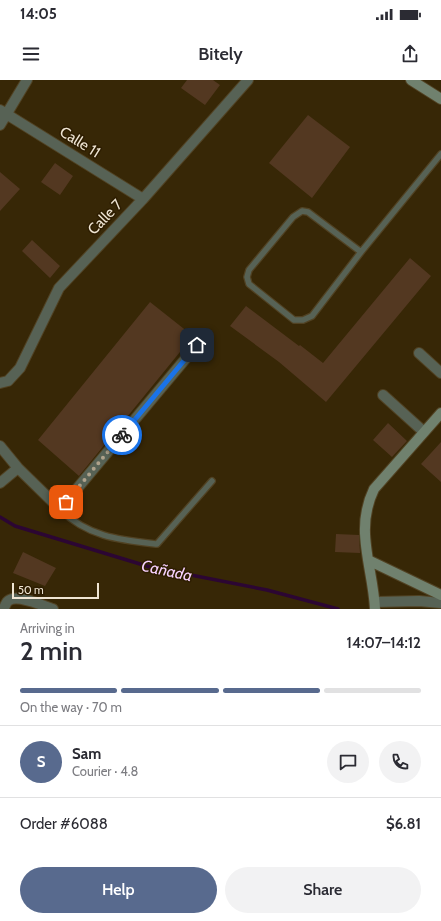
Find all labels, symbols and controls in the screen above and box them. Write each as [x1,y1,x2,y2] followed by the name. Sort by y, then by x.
[20,5,57,23] text: 14:05
[20,43,42,65] icon: menu
[198,43,243,65] text: Bitely
[399,43,421,65] icon: share
[56,123,104,161] street label: Calle 11
[84,195,126,238] street label: Calle 7
[180,328,214,362] pin
[186,334,208,356] icon: home
[102,415,142,455] courier
[111,424,133,446] icon: bike
[49,485,83,519] pin
[55,491,77,513] icon: bag
[140,556,194,585] water label: Cañada
[12,581,99,600] scale bar
[18,583,44,597] text: 50 m
[20,620,75,636] text: Arriving in
[347,634,421,652] text: 14:07–14:12
[20,635,83,667] text: 2 min
[20,699,122,715] text: On the way · 70 m
[327,741,369,783] button: chat
[379,741,421,783] button: phone
[72,745,101,763] text: Sam
[37,753,45,771] text: S
[72,763,138,779] text: Courier · 4.8
[20,815,108,833] text: Order #6088
[386,815,421,833] text: $6.81
[20,867,217,913] button: Help
[225,867,421,913] button: Share

